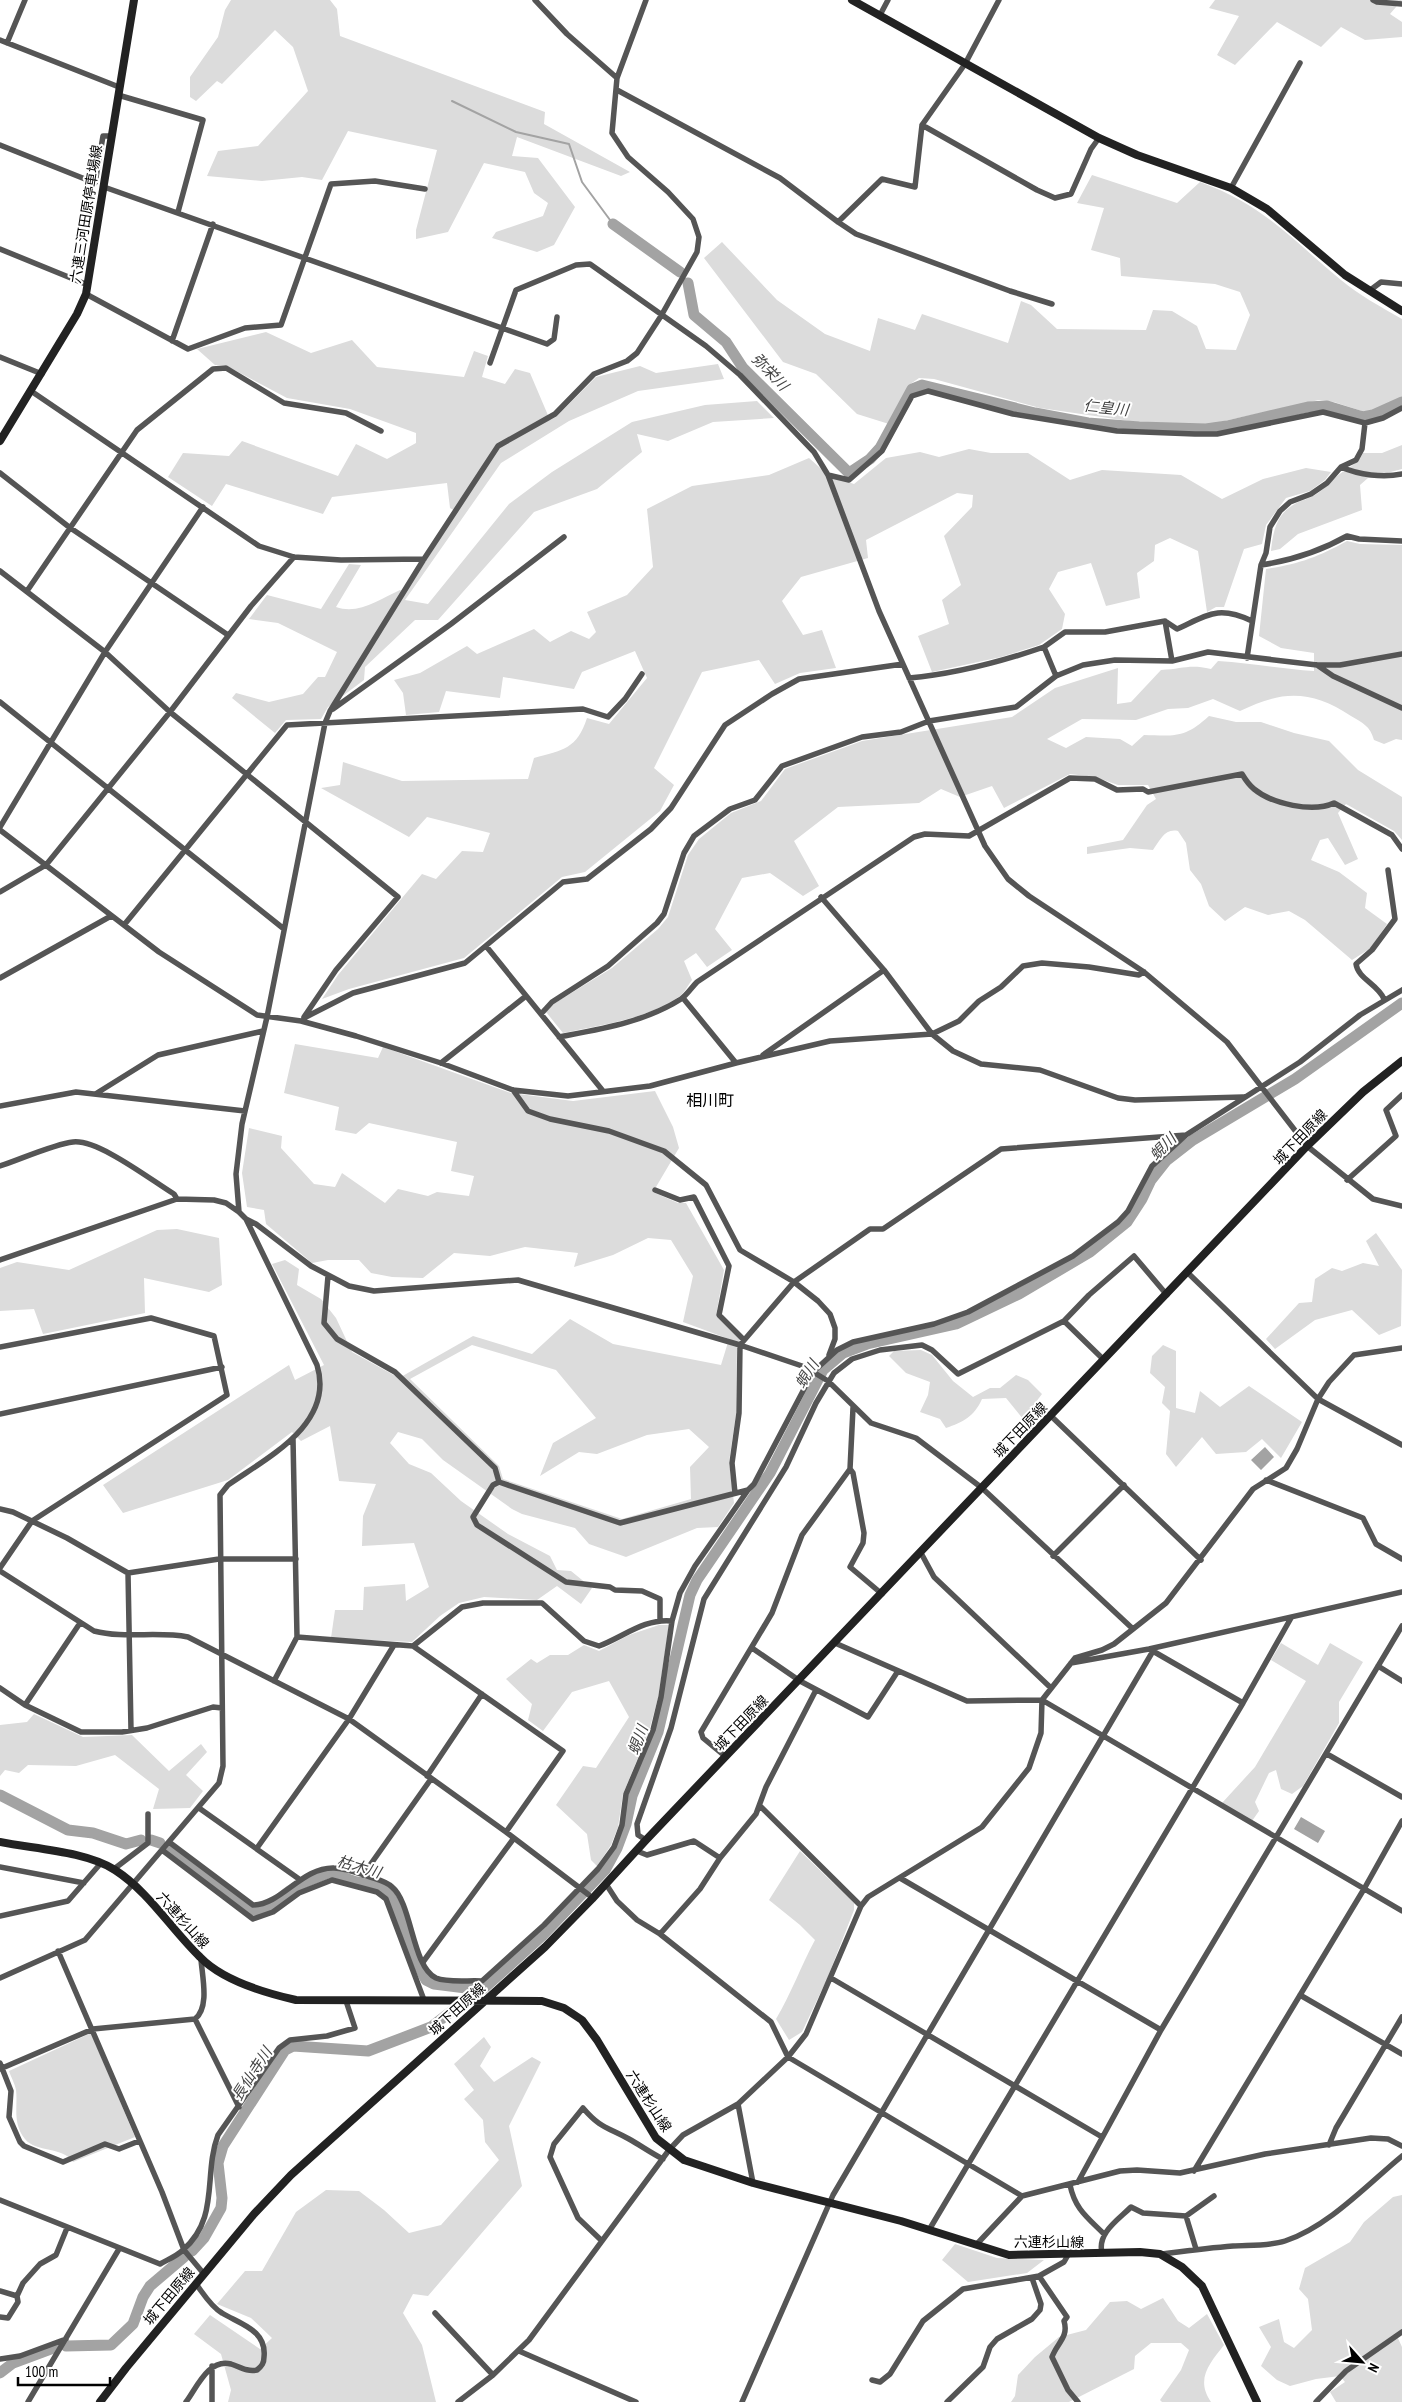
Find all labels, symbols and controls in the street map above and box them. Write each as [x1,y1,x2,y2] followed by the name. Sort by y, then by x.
[66,143,106,285] street label: 六連三河田原停車場線
[748,349,794,396] water label: 弥栄川
[1083,396,1131,420] water label: 仁皇川
[686,1090,734,1110] district label: 相川町
[1269,1106,1331,1168] street label: 城下田原線
[1145,1128,1181,1164] water label: 蜆川
[791,1354,824,1391] water label: 蜆川
[989,1399,1051,1461] street label: 城下田原線
[710,1692,772,1754] street label: 城下田原線
[623,1721,652,1757] water label: 蜆川
[335,1851,385,1882] water label: 枯木川
[153,1888,213,1952] street label: 六連杉山線
[425,1979,489,2039] street label: 城下田原線
[227,2042,277,2104] water label: 長仙寺川
[622,2067,676,2135] street label: 六連杉山線
[1014,2233,1084,2251] street label: 六連杉山線
[140,2263,198,2329] street label: 城下田原線
[1337,2337,1387,2387] north arrow
[18,2354,110,2386] scale bar
[1364,2360,1383,2375] text: N
[25,2362,58,2381] text: 100 m

